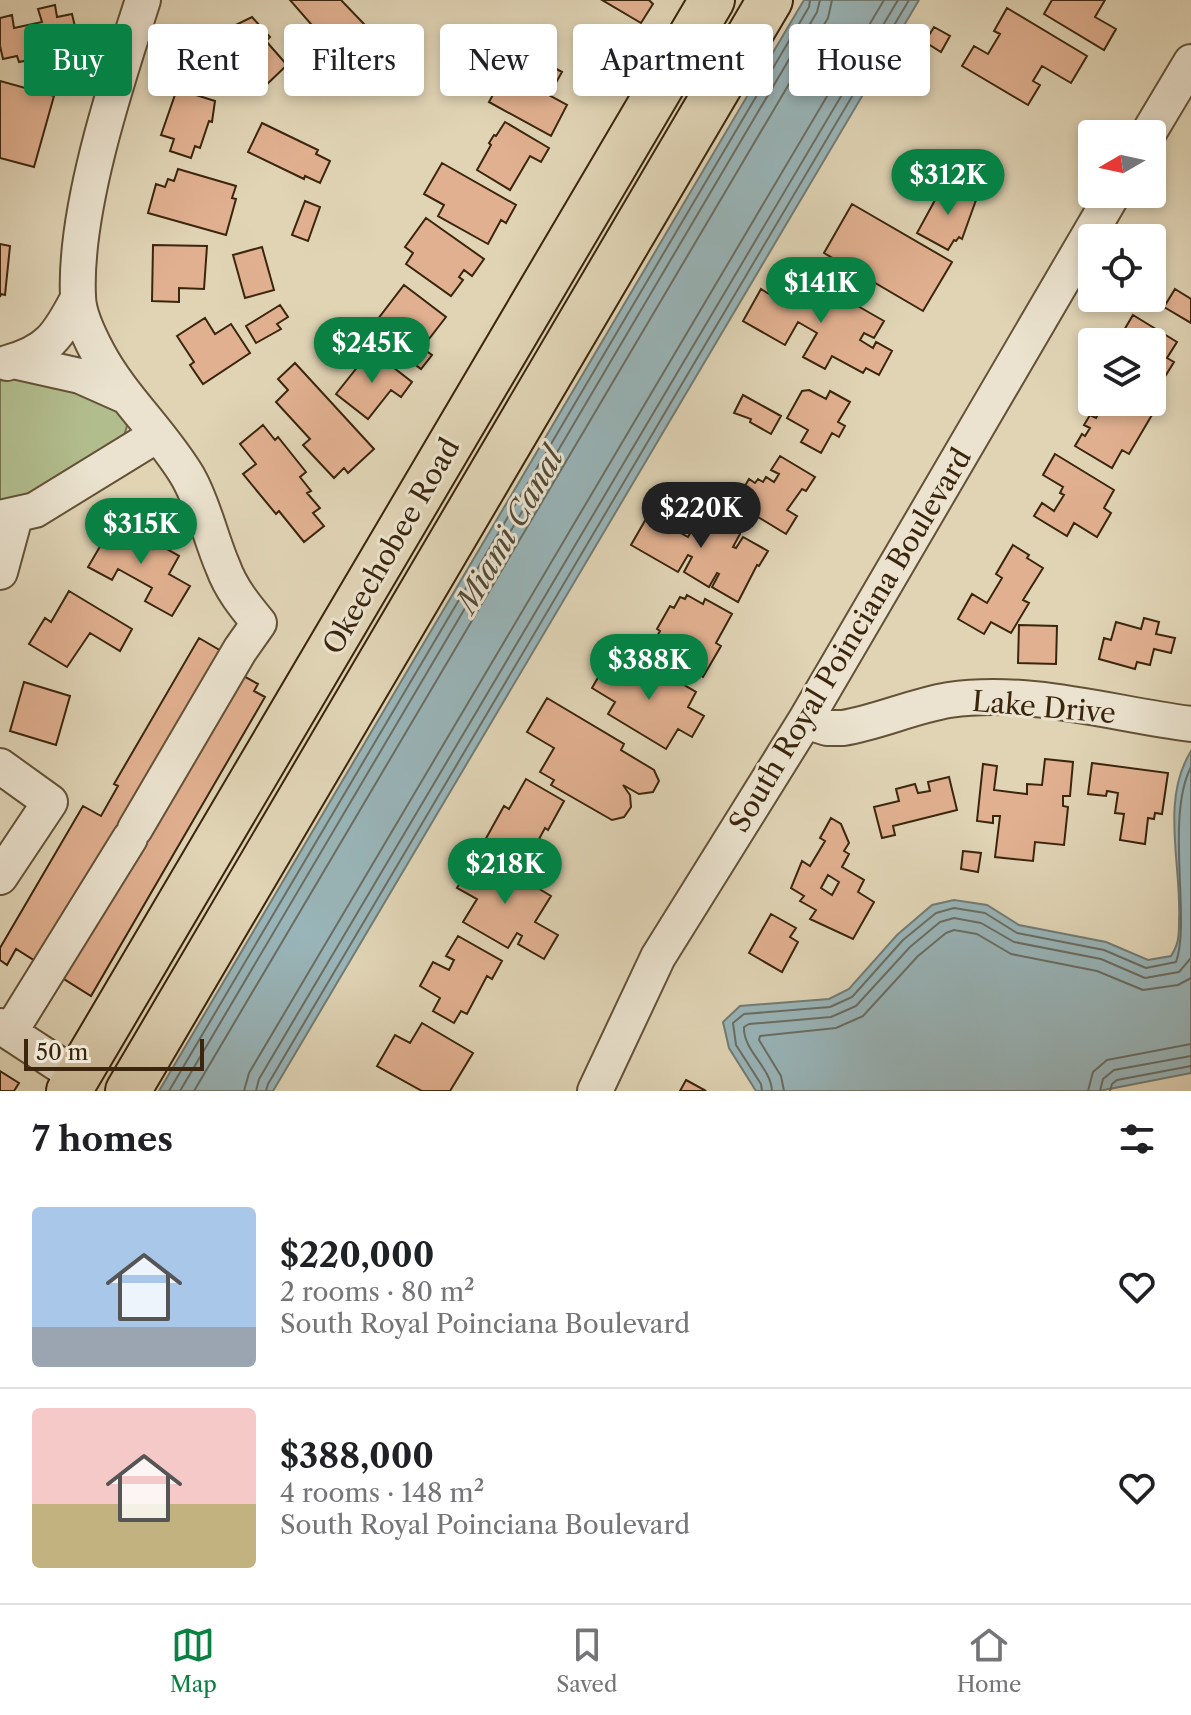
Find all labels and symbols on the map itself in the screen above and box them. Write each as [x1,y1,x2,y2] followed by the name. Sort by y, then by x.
[1078,120,1166,208] north arrow
[892,149,1004,217] pin: $312K
[765,257,877,325] pin: $141K
[316,317,428,385] pin: $245K
[315,432,467,660] street label: Okeechobee Road
[446,438,573,621] water label: Miami Canal
[722,442,978,838] street label: South Royal Poinciana Boulevard
[645,482,757,550] pin: $220K
[85,498,197,566] pin: $315K
[593,634,705,702] pin: $388K
[971,684,1117,730] street label: Lake Drive
[449,838,561,906] pin: $218K
[24,1035,204,1071] scale bar

